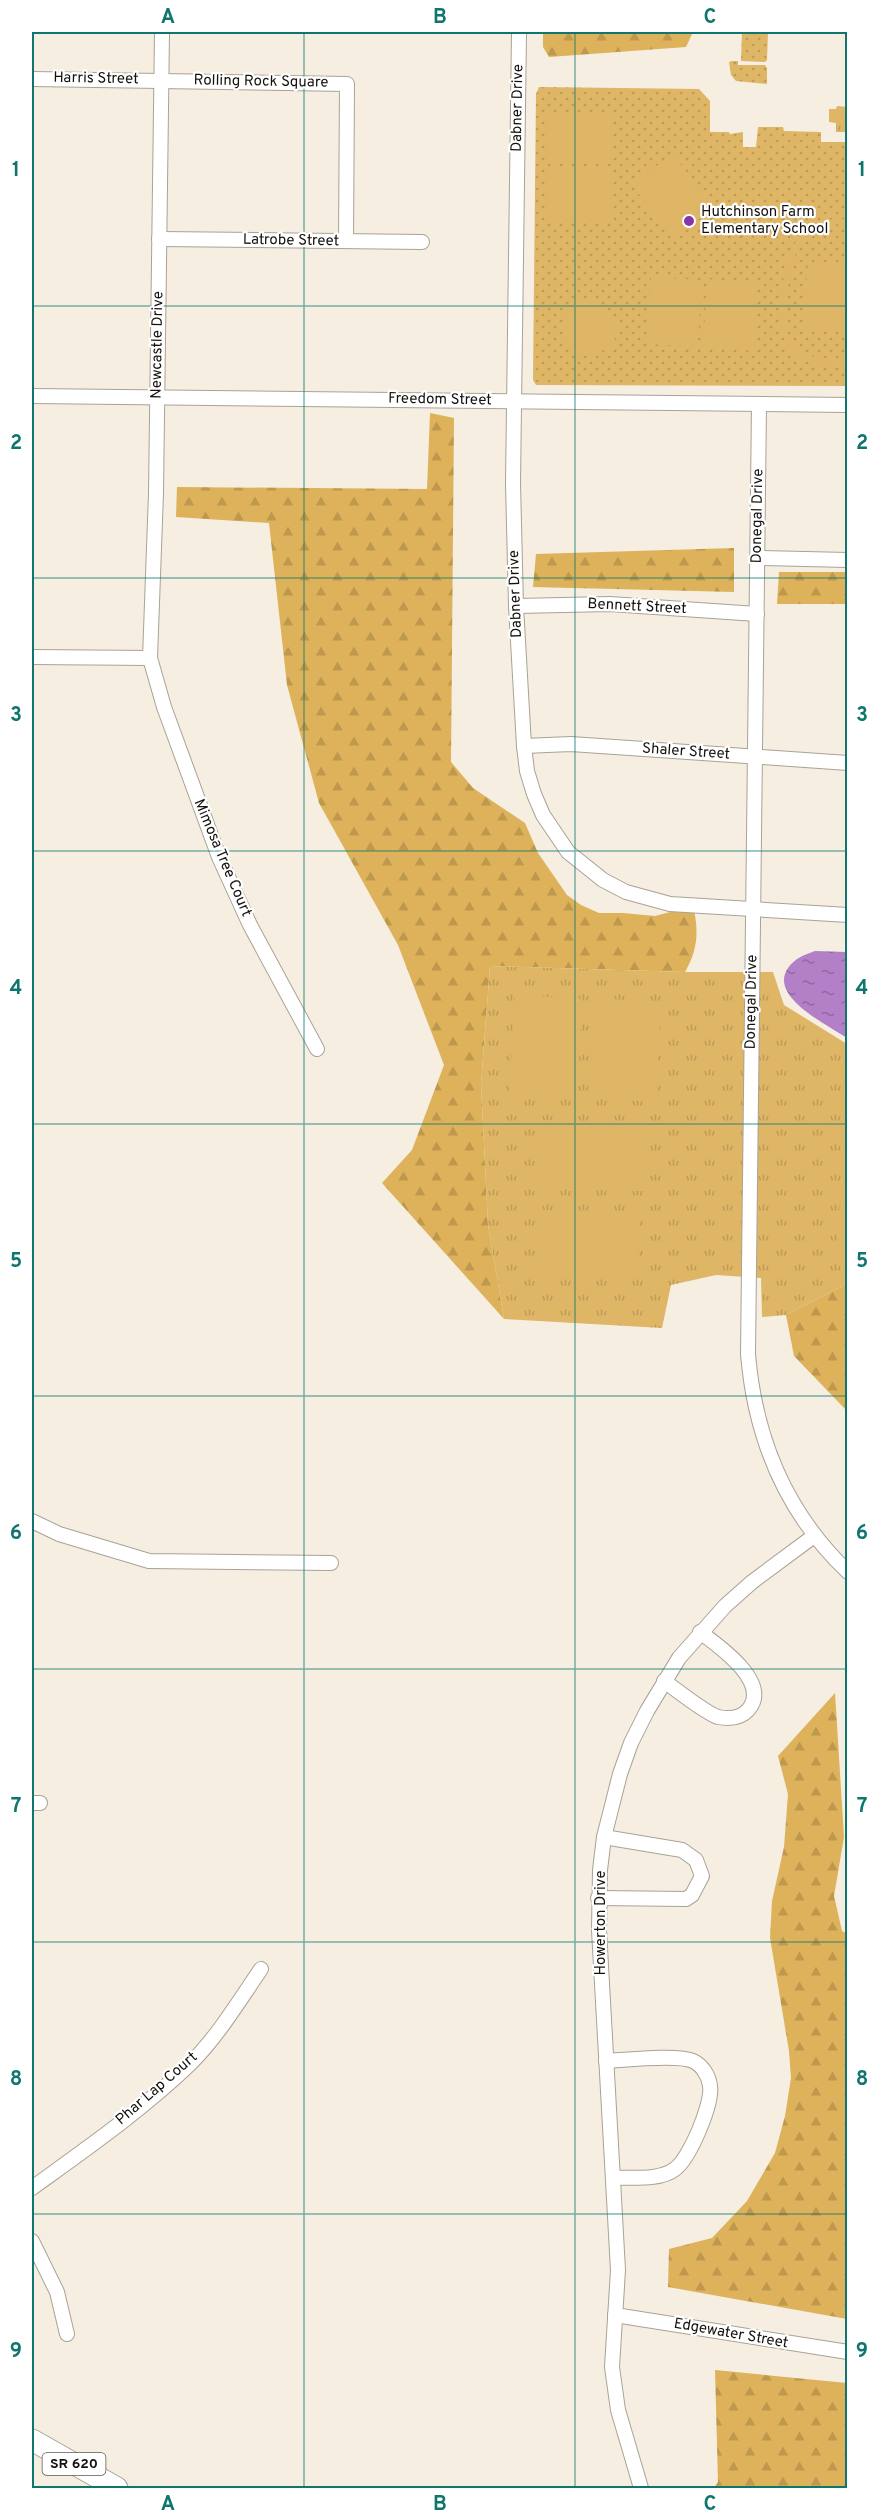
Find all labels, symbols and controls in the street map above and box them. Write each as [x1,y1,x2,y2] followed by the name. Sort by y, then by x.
[161,5,175,31] text: A
[433,5,447,31] text: B
[704,5,716,31] text: C
[508,64,528,152] street label: Dabner Drive
[53,69,139,89] street label: Harris Street
[193,71,329,93] street label: Rolling Rock Square
[12,158,20,184] text: 1
[858,158,866,184] text: 1
[701,203,828,239] place label: Hutchinson Farm Elementary School
[682,214,696,228] marker: Hutchinson Farm Elementary School
[243,231,339,251] street label: Latrobe Street
[148,291,168,399] street label: Newcastle Drive
[388,390,492,410] street label: Freedom Street
[10,431,22,457] text: 2
[856,431,868,457] text: 2
[748,468,768,564] street label: Donegal Drive
[505,550,527,638] street label: Dabner Drive
[587,595,687,619] street label: Bennett Street
[10,703,22,729] text: 3
[856,703,868,729] text: 3
[641,739,731,765] street label: Shaler Street
[189,796,255,920] street label: Mimosa Tree Court
[742,954,762,1050] street label: Donegal Drive
[10,976,22,1002] text: 4
[856,976,868,1002] text: 4
[10,1249,22,1275] text: 5
[856,1249,868,1275] text: 5
[10,1521,22,1547] text: 6
[856,1521,868,1547] text: 6
[11,1794,21,1820] text: 7
[857,1794,867,1820] text: 7
[592,1871,611,1975] street label: Howerton Drive
[112,2048,202,2130] street label: Phar Lap Court
[10,2067,22,2093] text: 8
[856,2067,868,2093] text: 8
[672,2315,790,2353] street label: Edgewater Street
[10,2339,22,2365] text: 9
[856,2339,868,2365] text: 9
[42,2453,106,2475] road number: SR 620
[161,2492,175,2518] text: A
[433,2492,447,2518] text: B
[704,2492,716,2518] text: C

